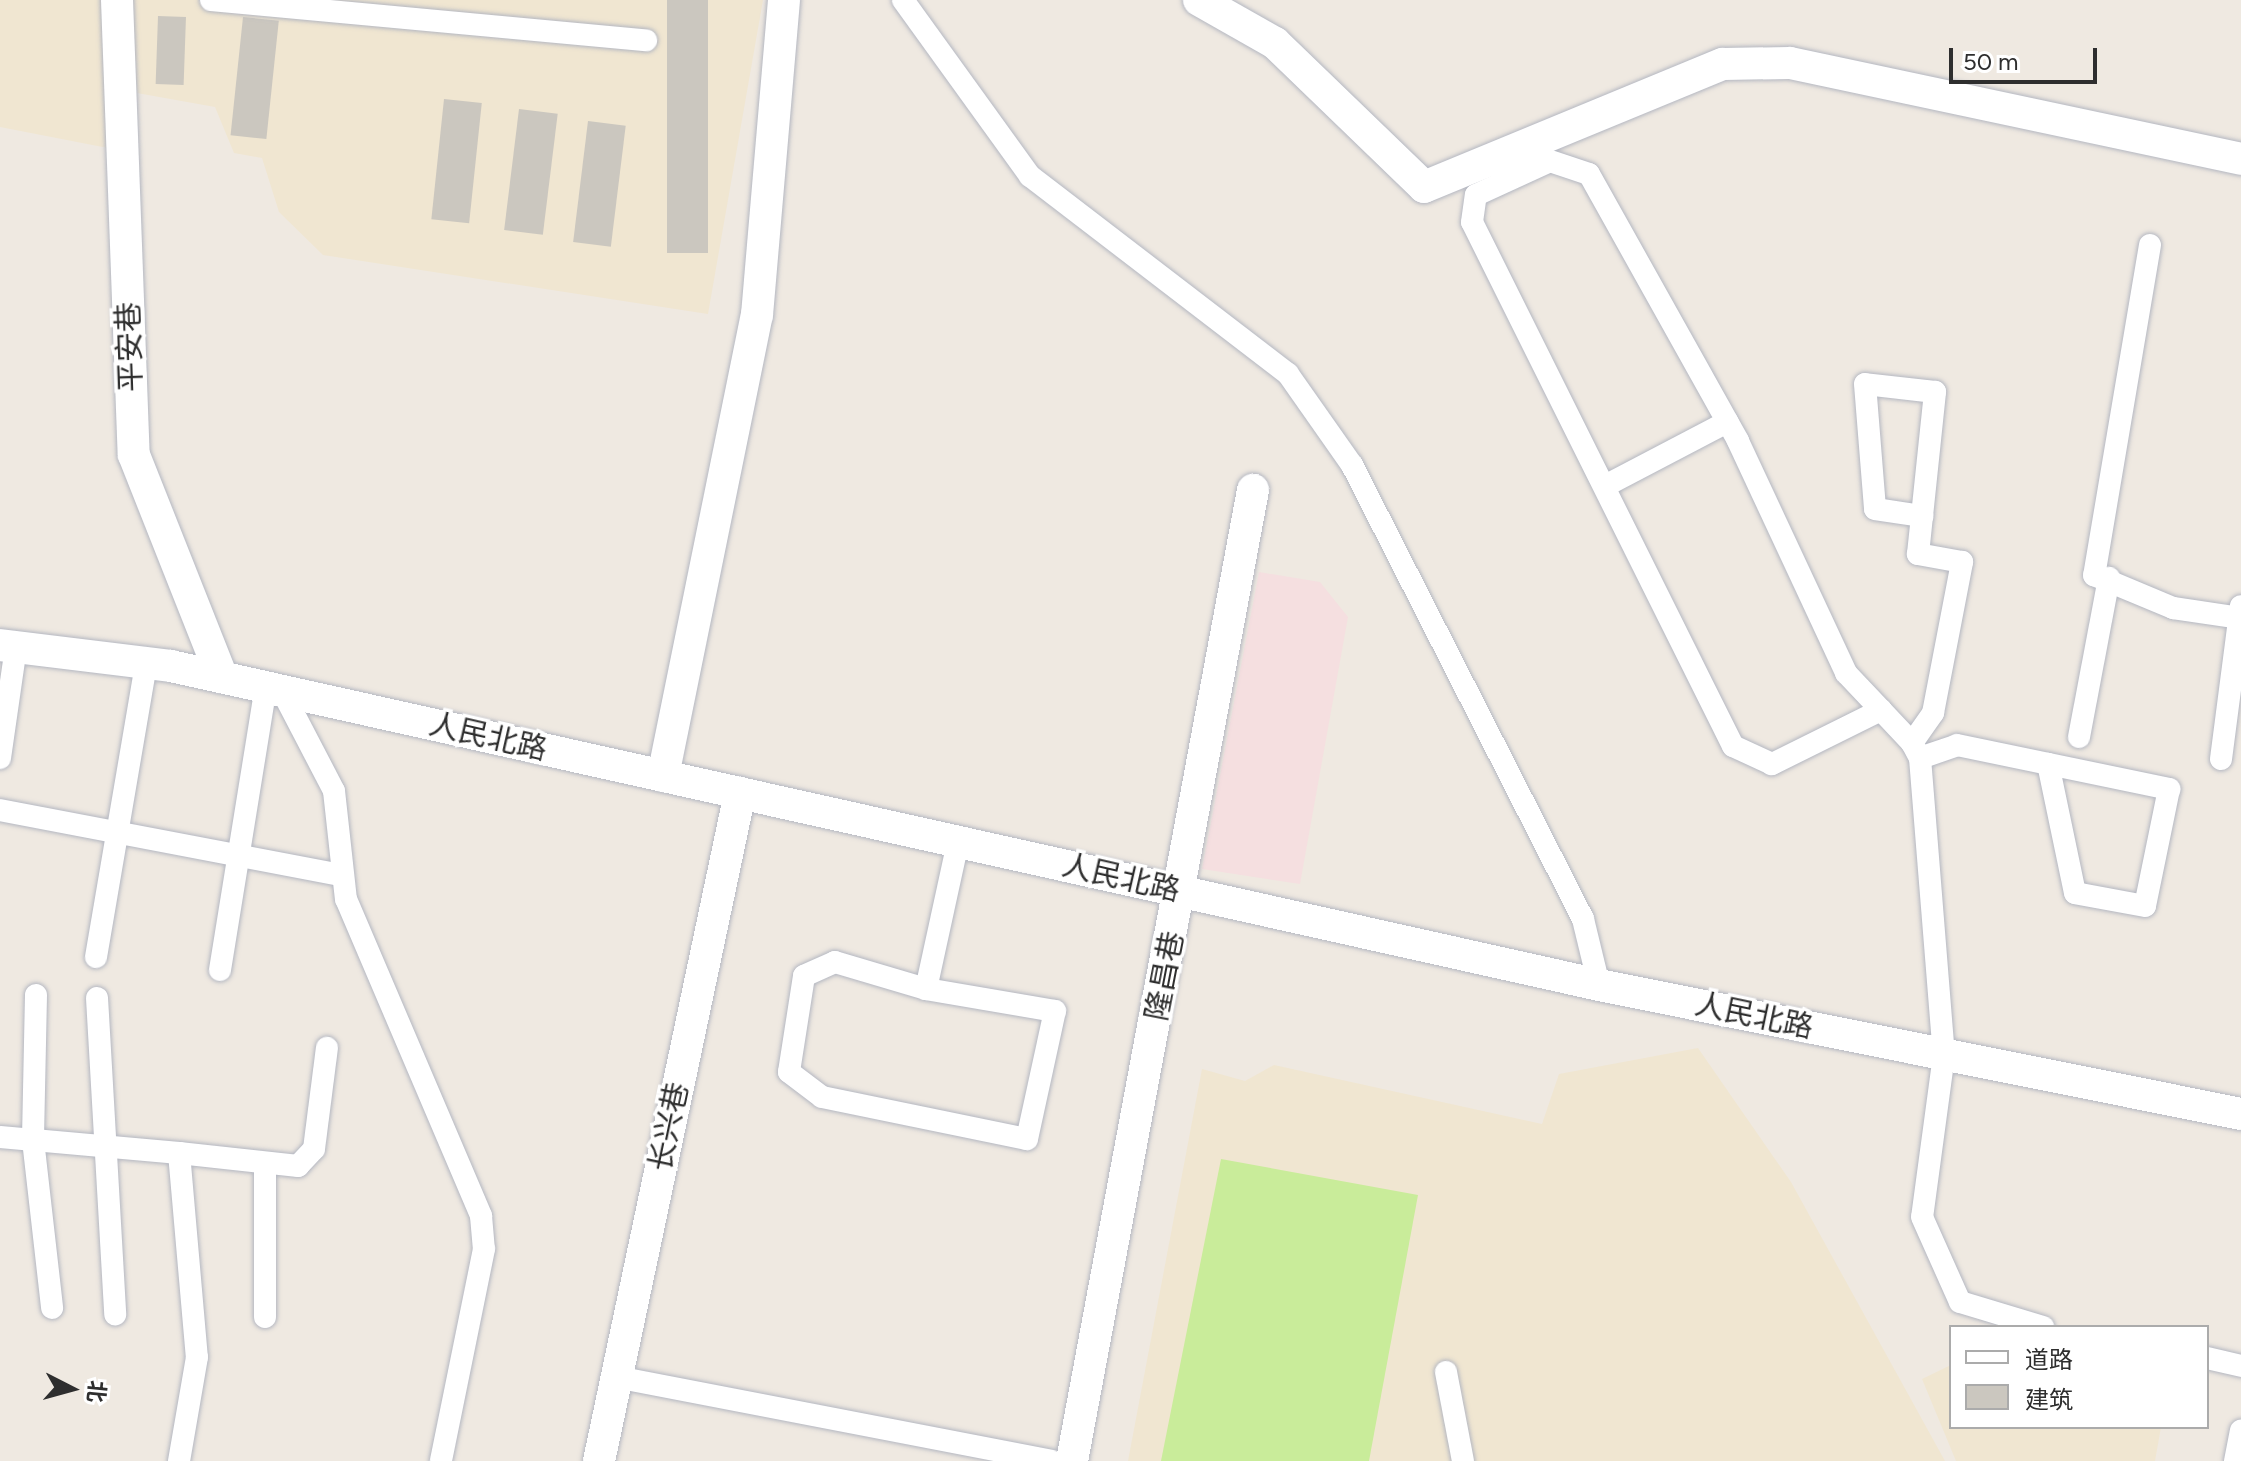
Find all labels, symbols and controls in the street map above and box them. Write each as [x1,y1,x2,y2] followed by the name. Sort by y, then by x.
[1953,32,2101,82] scale bar
[1963,47,2019,76] text: 50 m
[110,301,150,393] street label: 平安巷
[425,706,551,768] street label: 人民北路
[1058,847,1184,909] street label: 人民北路
[1139,928,1191,1024] street label: 隆昌巷
[1692,986,1816,1046] street label: 人民北路
[642,1079,696,1175] street label: 长兴巷
[1949,1325,2209,1429] legend
[2025,1345,2073,1374] text: 道路
[32,1349,112,1429] north arrow
[82,1379,111,1404] text: 北
[2025,1385,2073,1414] text: 建筑

